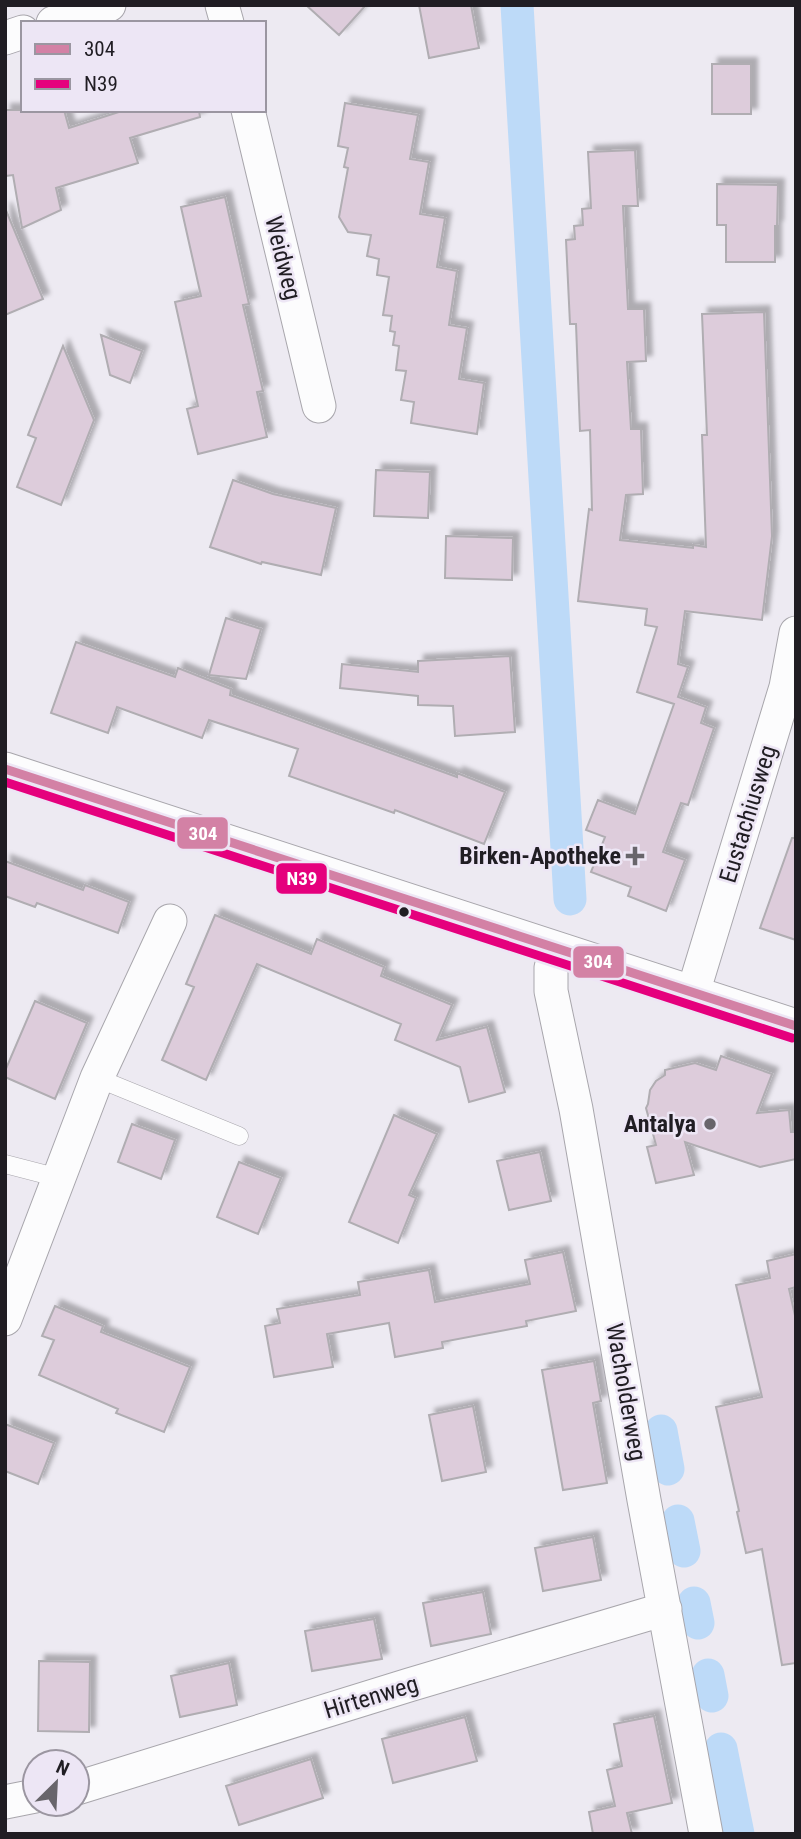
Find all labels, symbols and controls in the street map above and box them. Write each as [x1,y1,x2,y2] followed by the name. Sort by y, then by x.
[21,21,266,112] legend
[84,37,115,61] text: 304
[84,72,118,96] text: N39
[259,213,307,303] street label: Weidweg
[714,742,782,886] street label: Eustachiusweg
[176,816,229,850] line badge: 304
[189,822,217,845] text: 304
[459,842,621,870] place label: Birken-Apotheke
[627,848,643,864] marker: Birken-Apotheke
[275,862,328,895] line badge: N39
[287,867,317,890] text: N39
[397,905,411,919] unlabelled marker
[572,945,625,979] line badge: 304
[584,950,612,973] text: 304
[624,1110,696,1138] place label: Antalya
[702,1116,718,1132] marker: Antalya
[600,1321,652,1463] street label: Wacholderweg
[321,1669,421,1725] street label: Hirtenweg
[21,1748,91,1818] north arrow
[53,1755,73,1781] text: N

